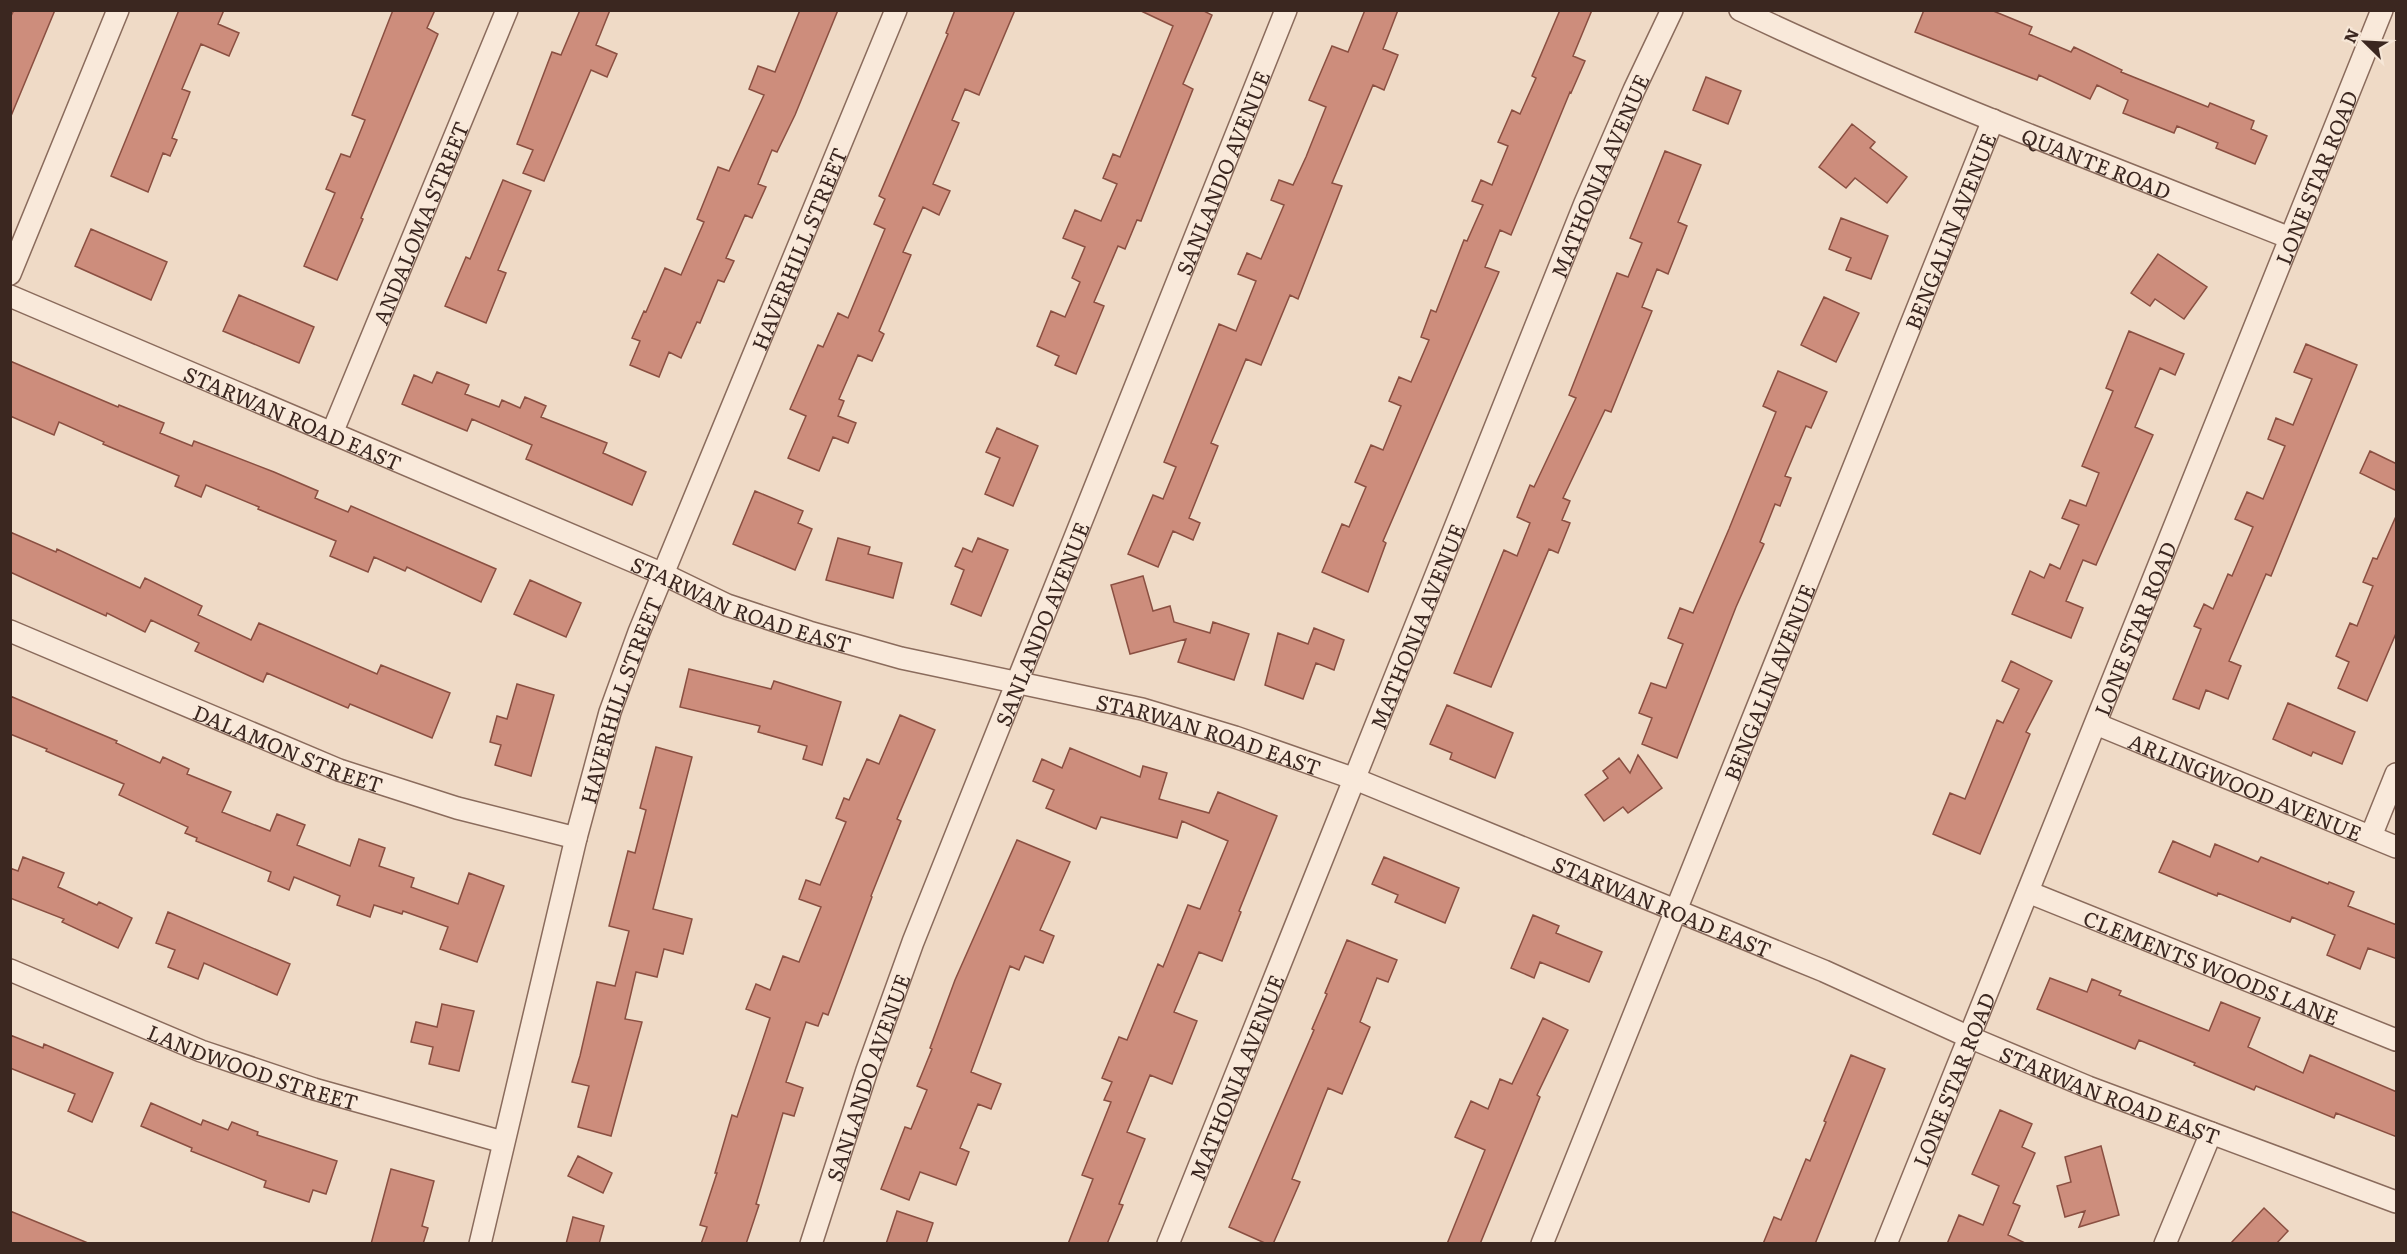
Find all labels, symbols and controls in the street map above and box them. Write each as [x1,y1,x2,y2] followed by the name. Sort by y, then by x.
[2335,12,2395,72] north arrow
[2337,24,2364,47] text: N
[1166,65,1276,279] street label: SANLANDO AVENUE
[1541,68,1655,282] street label: MATHONIA AVENUE
[2266,85,2364,269] street label: LONE STAR ROAD
[363,116,475,329] street label: ANDALOMA STREET
[2018,118,2176,205] street label: QUANTE ROAD
[1895,128,2002,334] street label: BENGALIN AVENUE
[742,142,853,354] street label: HAVERHILL STREET
[180,357,407,477] street label: STARWAN ROAD EAST
[986,517,1095,730] street label: SANLANDO AVENUE
[1360,518,1471,733] street label: MATHONIA AVENUE
[2085,536,2183,720] street label: LONE STAR ROAD
[627,547,855,659] street label: STARWAN ROAD EAST
[1714,579,1821,785] street label: BENGALIN AVENUE
[571,591,668,807] street label: HAVERHILL STREET
[1094,684,1326,782] street label: STARWAN ROAD EAST
[189,695,387,799] street label: DALAMON STREET
[2124,724,2367,847] street label: ARLINGWOOD AVENUE
[1549,846,1777,964] street label: STARWAN ROAD EAST
[2080,901,2344,1031] street label: CLEMENTS WOODS LANE
[817,969,916,1185] street label: SANLANDO AVENUE
[1180,969,1290,1184] street label: MATHONIA AVENUE
[1903,987,2001,1171] street label: LONE STAR ROAD
[143,1015,362,1116] street label: LANDWOOD STREET
[1996,1036,2225,1151] street label: STARWAN ROAD EAST

